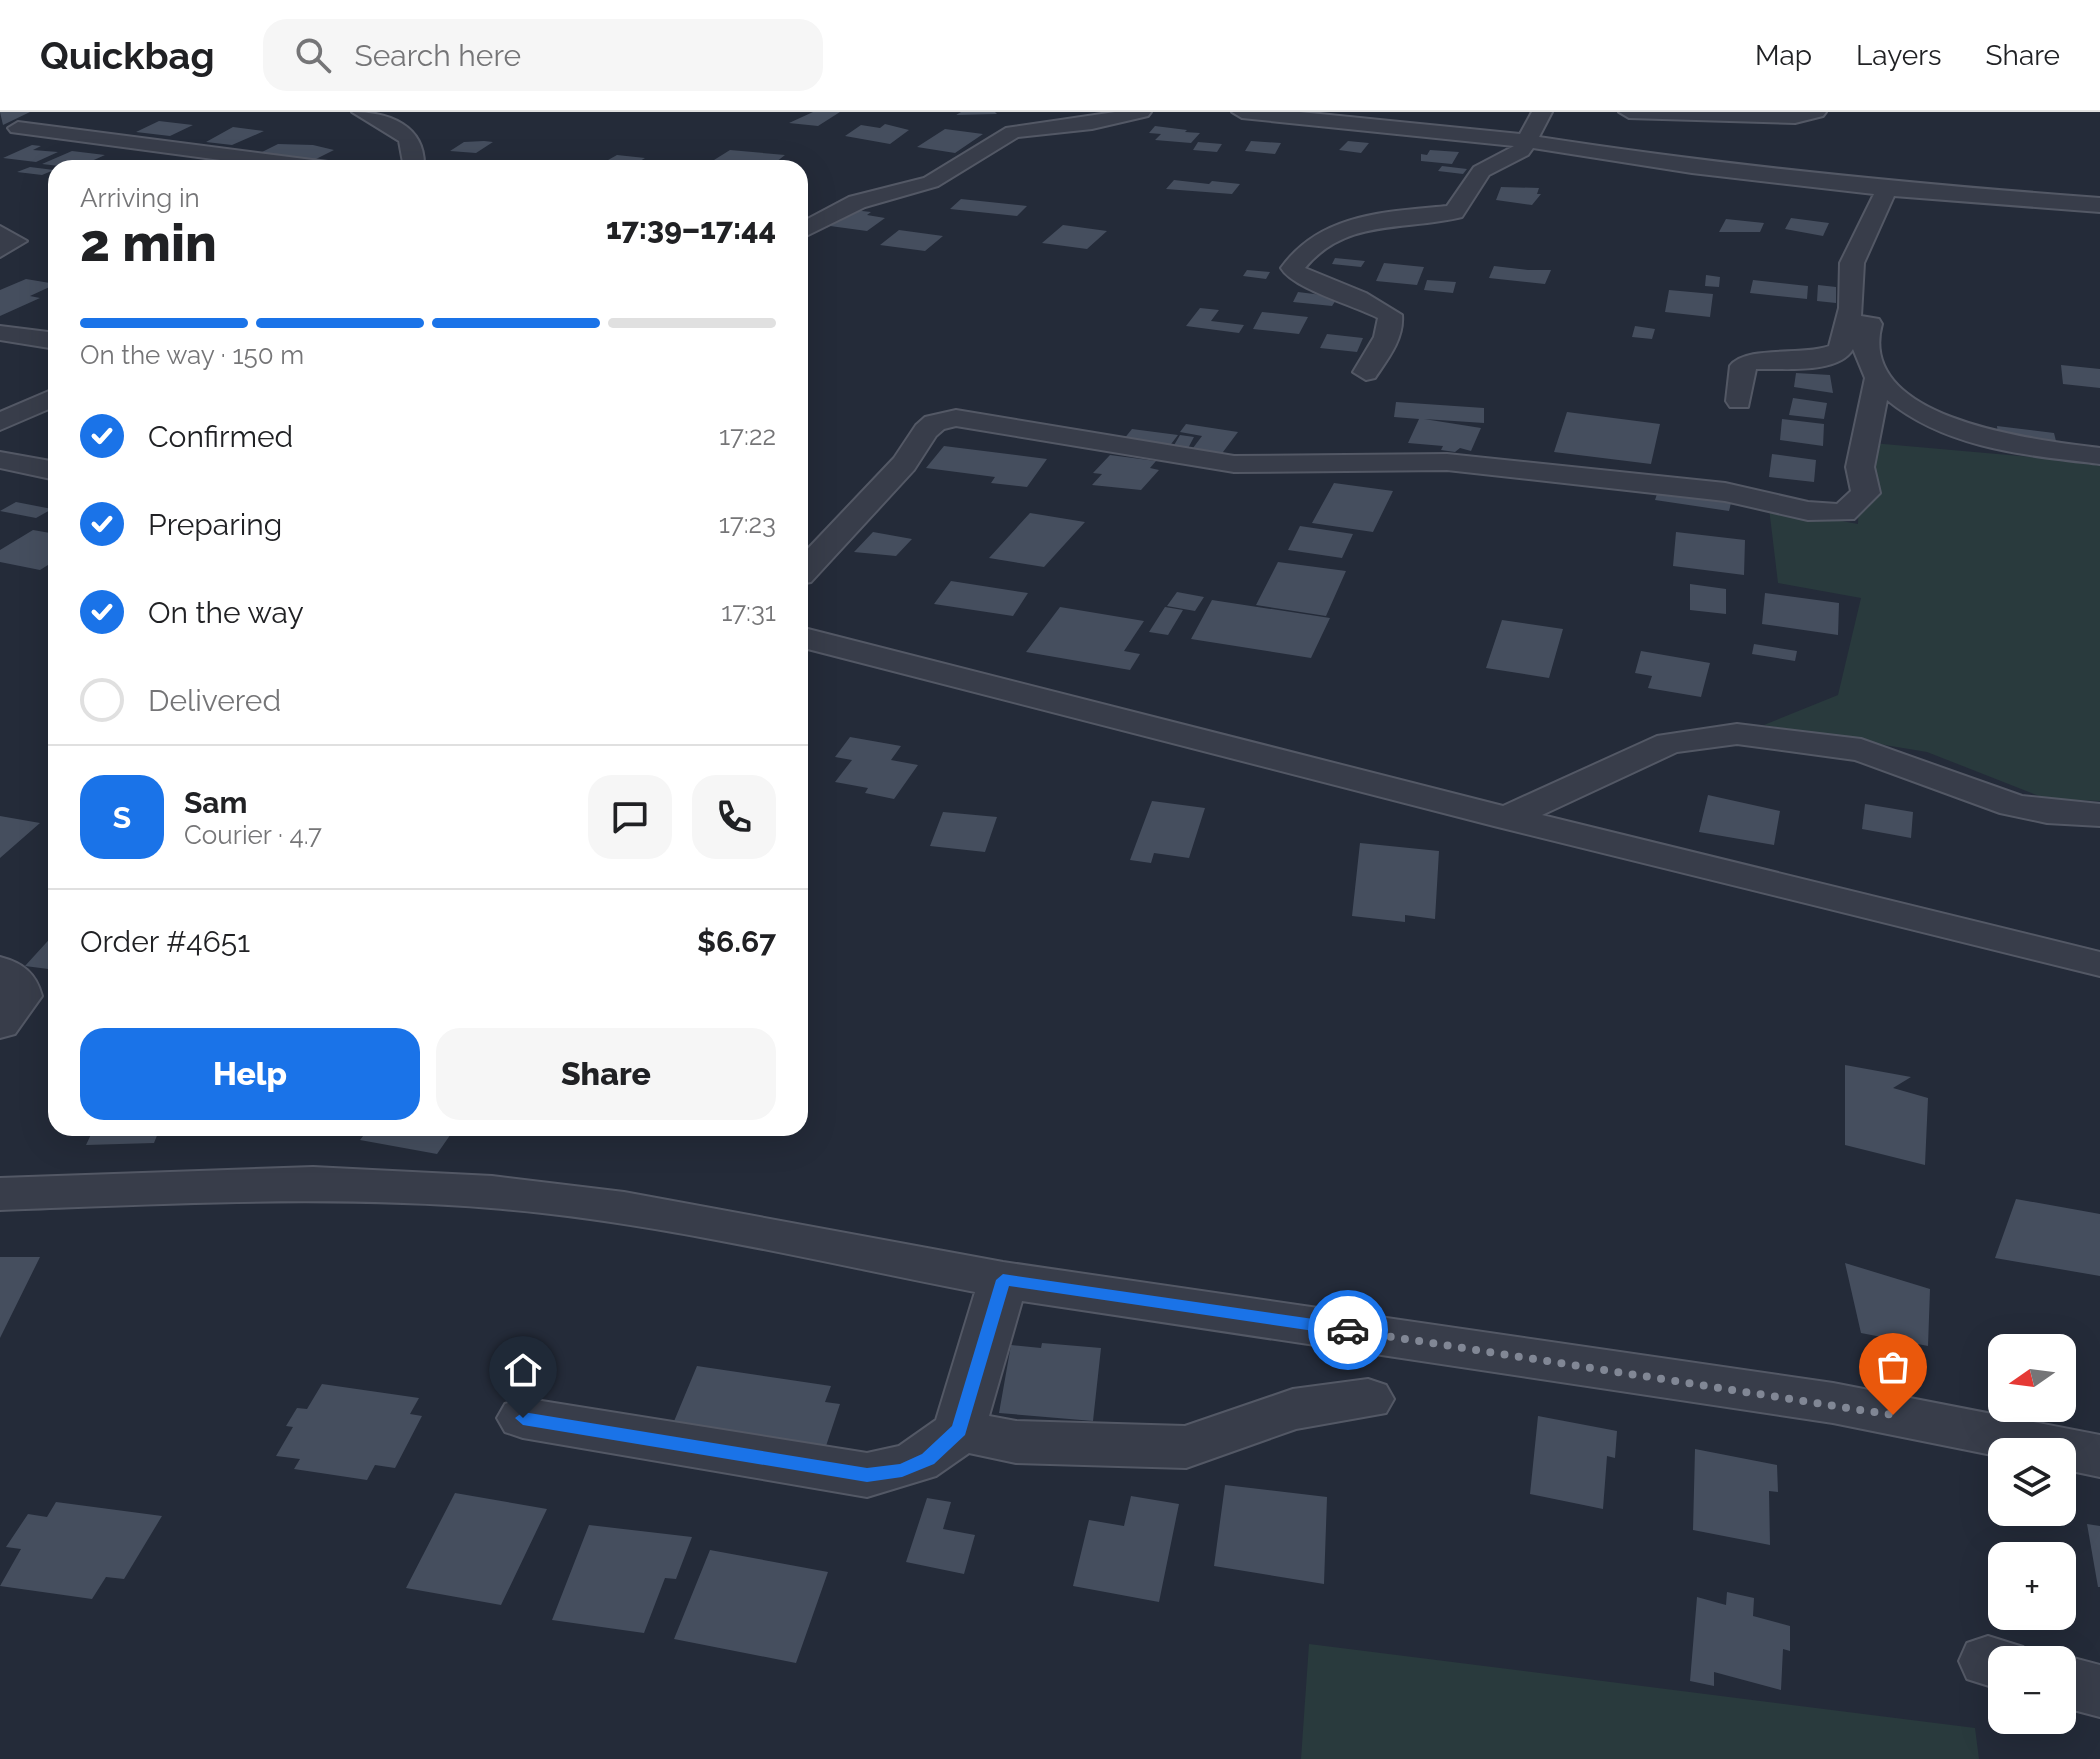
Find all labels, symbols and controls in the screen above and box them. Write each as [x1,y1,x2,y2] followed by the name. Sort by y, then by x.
[263,19,823,91] search box
[40,33,215,78] text: Quickbag
[291,33,335,77] icon: search
[355,38,521,73] text: Search here
[1755,39,1812,72] text: Map
[1856,39,1942,72] text: Layers
[1986,39,2060,72] text: Share
[80,183,200,213] text: Arriving in
[606,211,776,246] text: 17:39–17:44
[80,212,217,273] text: 2 min
[80,340,304,370] text: On the way · 150 m
[80,414,124,458] icon: check
[148,419,293,454] text: Confirmed
[719,421,776,451] text: 17:22
[80,502,124,546] icon: check
[148,507,282,542] text: Preparing
[719,509,776,539] text: 17:23
[80,590,124,634] icon: check
[148,595,304,630] text: On the way
[721,597,776,627] text: 17:31
[148,683,281,718] text: Delivered
[588,775,672,859] button: chat
[692,775,776,859] button: phone
[184,785,247,820] text: Sam
[113,800,131,835] text: S
[184,820,322,850] text: Courier · 4.7
[80,924,250,959] text: Order #4651
[697,924,776,959] text: $6.67
[80,1028,420,1120] button: Help
[436,1028,776,1120] button: Share
[1308,1290,1388,1370] courier
[1326,1308,1370,1352] icon: car
[1859,1333,1927,1415] pin
[1988,1334,2076,1422] north arrow
[1988,1334,2076,1734] map controls
[489,1336,557,1418] pin
[1871,1345,1915,1389] icon: bag
[501,1348,545,1392] icon: home
[1988,1438,2076,1526] button: layers
[1988,1542,2076,1630] button: +
[1988,1646,2076,1734] button: −

